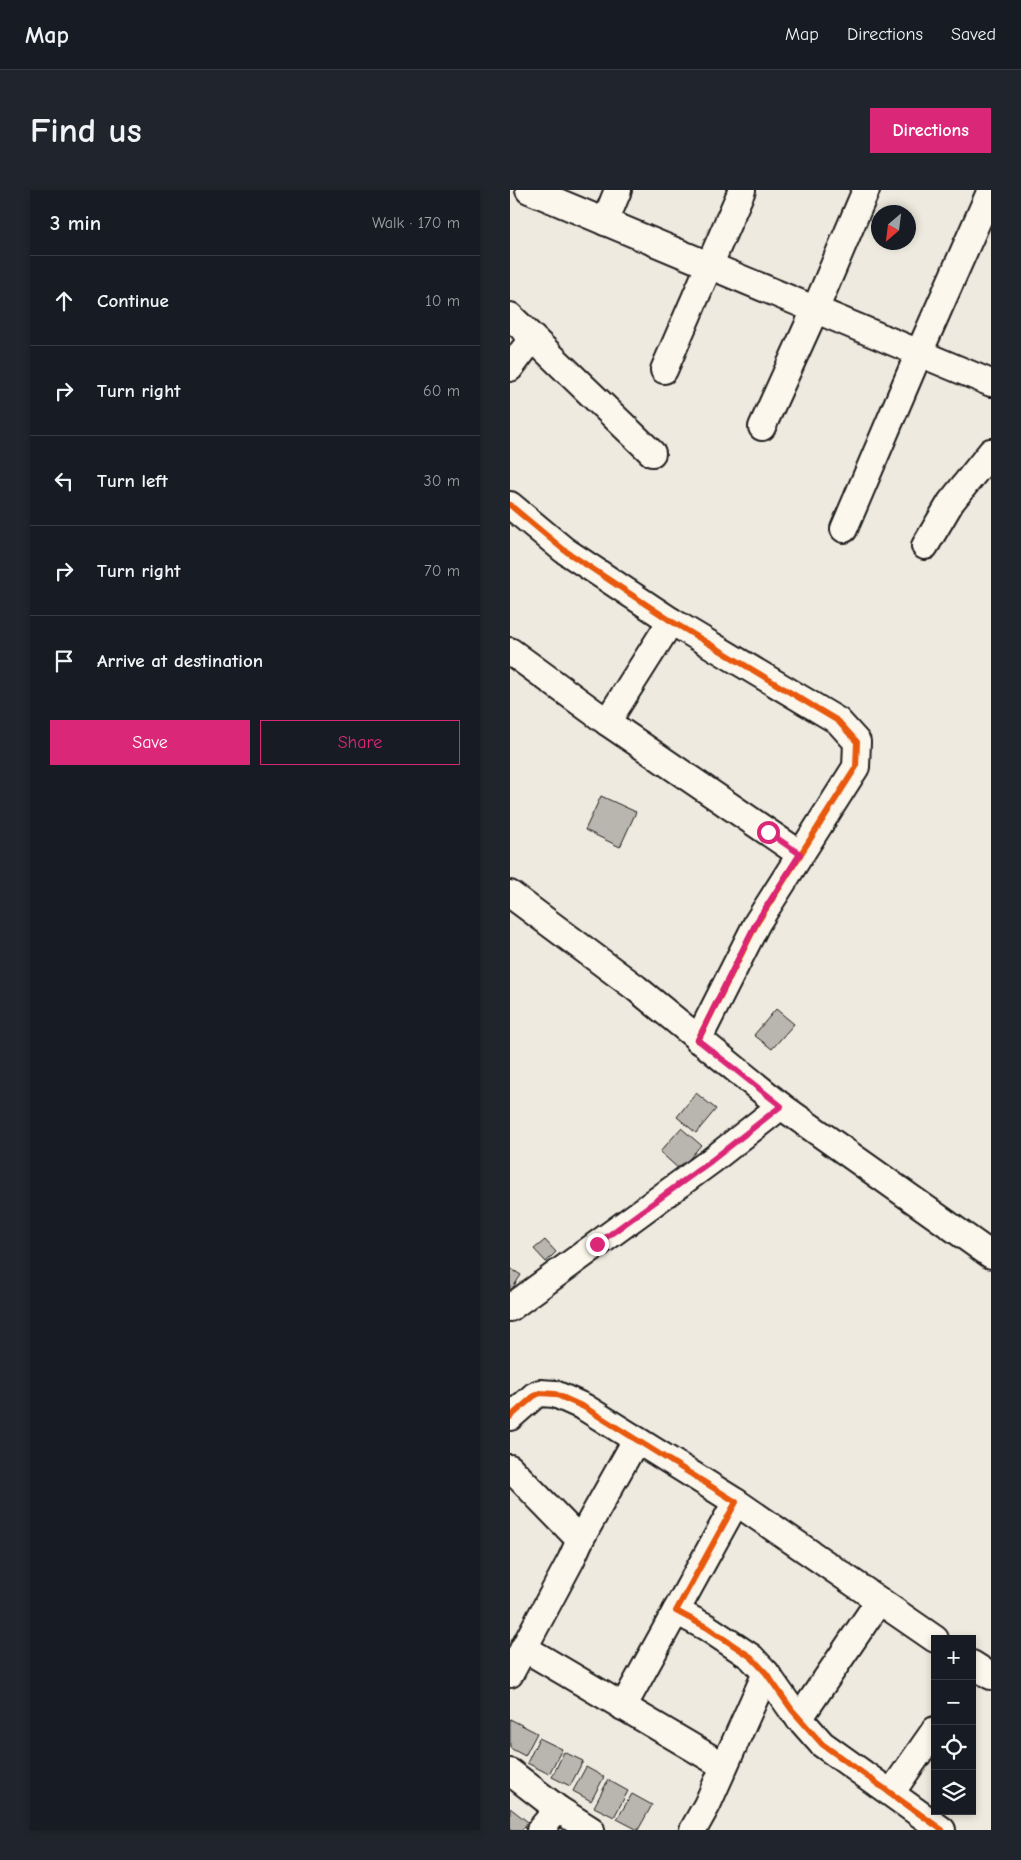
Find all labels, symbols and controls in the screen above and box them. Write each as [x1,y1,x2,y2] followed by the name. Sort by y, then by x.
[25,21,69,49] text: Map
[785,24,819,45] text: Map
[847,24,923,45] text: Directions
[951,24,996,45] text: Saved
[870,108,991,153] button: Directions
[30,110,142,151] text: Find us
[871,205,916,250] north arrow
[50,211,101,235] text: 3 min
[372,214,460,232] text: Walk · 170 m
[50,287,78,315] icon: ahead
[97,290,169,312] text: Continue
[425,292,460,310] text: 10 m
[50,377,78,405] icon: right
[97,380,181,402] text: Turn right
[423,382,460,400] text: 60 m
[50,467,78,495] icon: left
[97,470,168,492] text: Turn left
[424,472,460,490] text: 30 m
[50,557,78,585] icon: right
[97,560,181,582] text: Turn right
[424,562,460,580] text: 70 m
[50,647,78,675] icon: arrive
[97,650,263,672] text: Arrive at destination
[50,720,250,765] button: Save
[260,720,460,765] button: Share
[757,821,780,844] route start
[586,1233,609,1256] route end
[931,1635,976,1815] map controls
[931,1635,976,1680] button: +
[931,1680,976,1725] button: −
[931,1725,976,1770] button: locate
[931,1770,976,1815] button: layers

